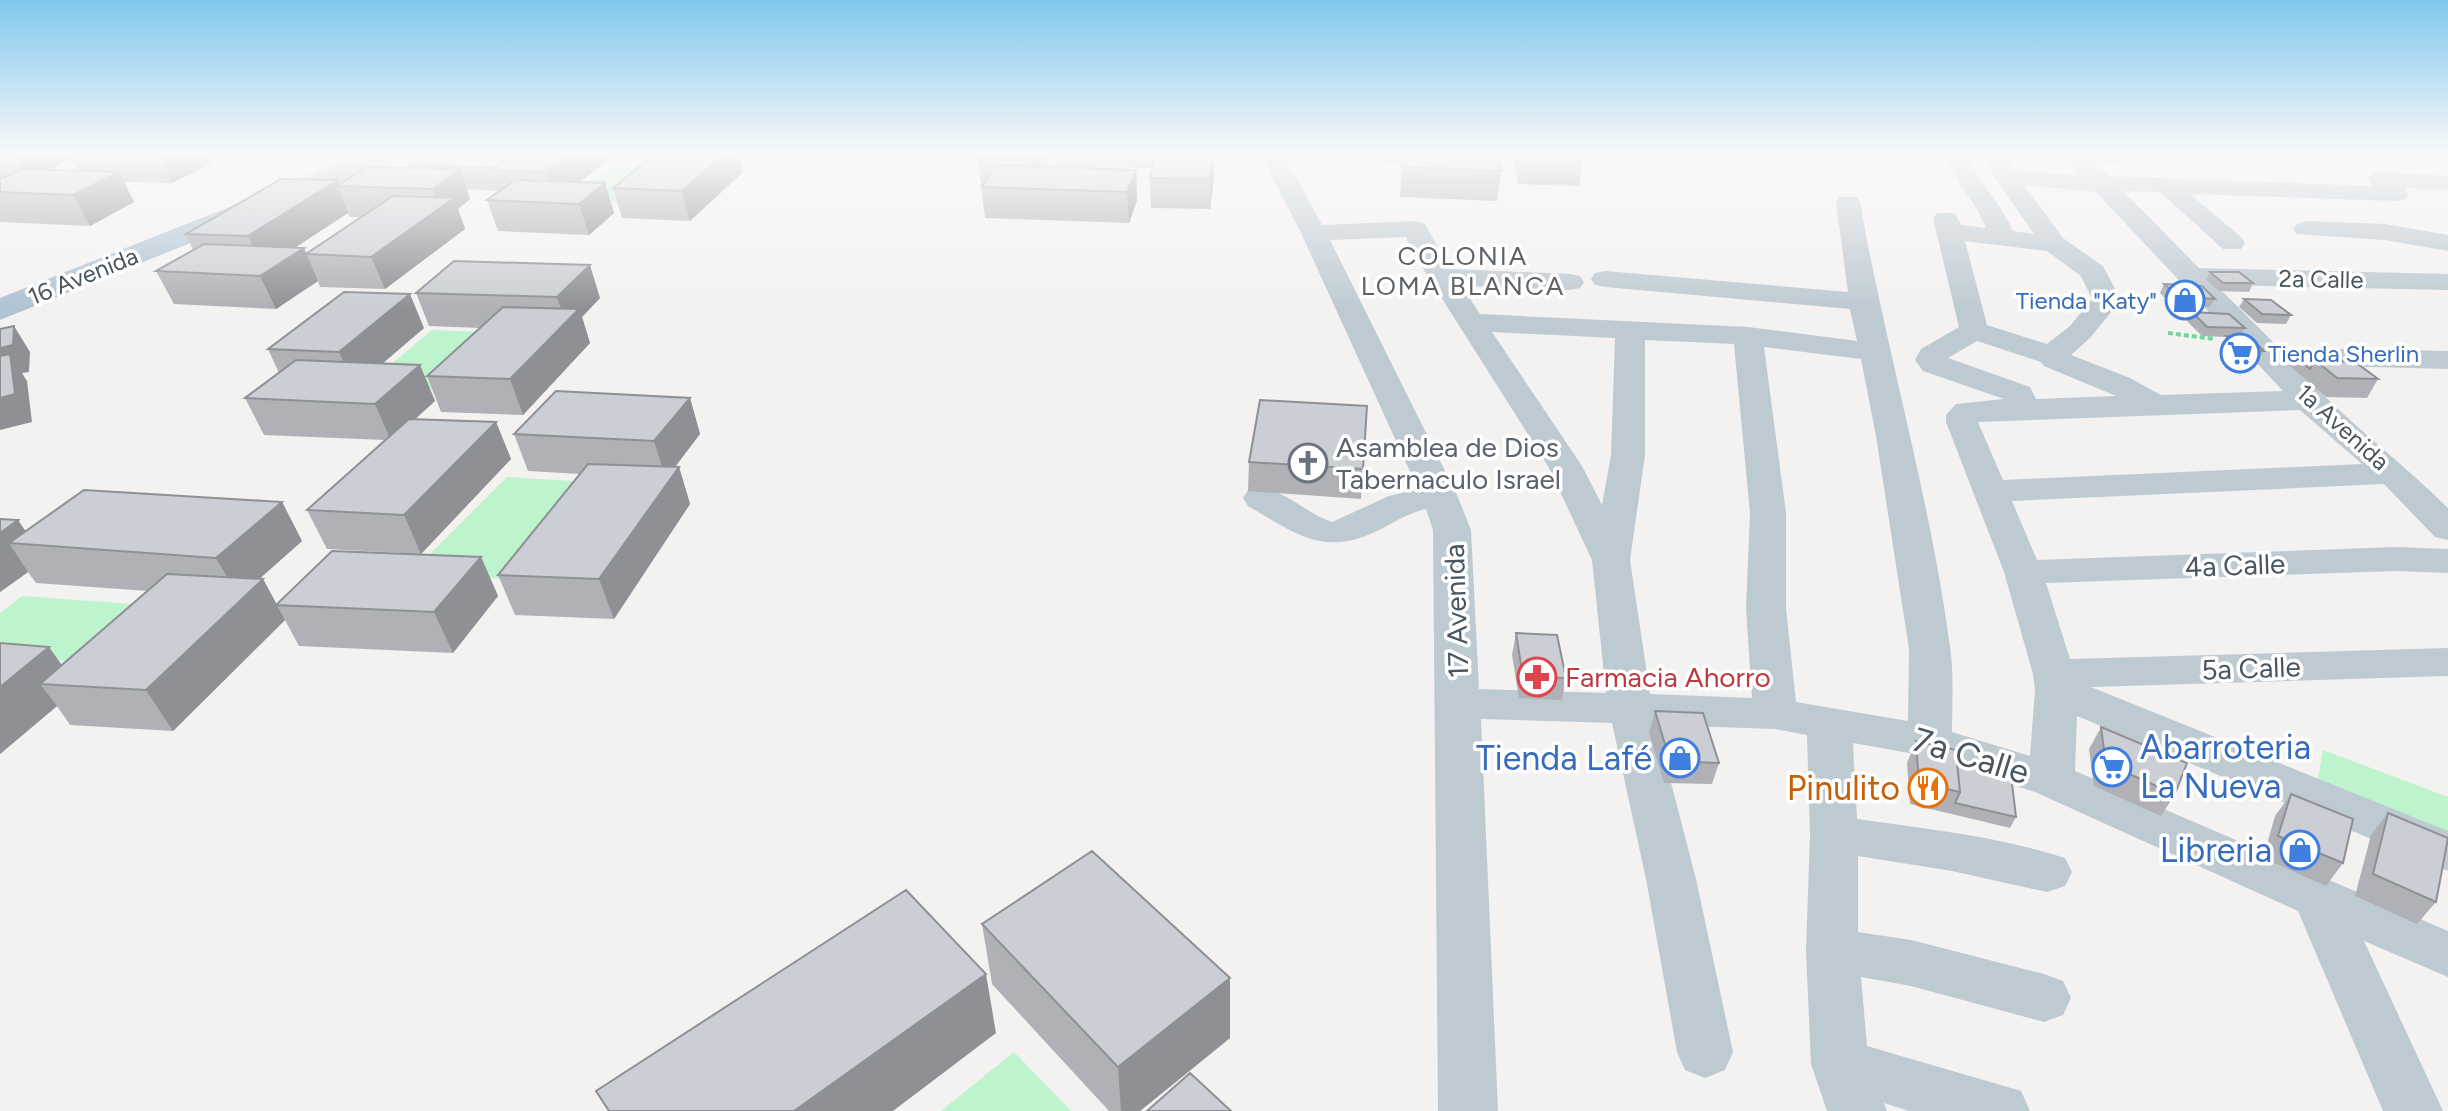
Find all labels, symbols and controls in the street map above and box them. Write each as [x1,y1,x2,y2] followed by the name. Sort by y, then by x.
[1361,240,1565,302] district label: COLONIA LOMA BLANCA
[24,241,142,311] street label: 16 Avenida
[2278,264,2364,294] street label: 2a Calle
[2164,279,2206,321] shop icon: Tienda "Katy"
[2016,286,2157,315] place label: Tienda "Katy"
[2219,332,2261,374] supermarket icon: Tienda Sherlin
[2268,339,2419,368] place label: Tienda Sherlin
[2291,378,2395,476] street label: 1a Avenida
[1336,430,1561,496] place label: Asamblea de Dios Tabernaculo Israel
[1287,442,1329,484] church icon: Asamblea de Dios Tabernaculo Israel
[1437,543,1475,679] street label: 17 Avenida
[2184,546,2286,584] street label: 4a Calle
[2201,649,2301,687] street label: 5a Calle
[1516,656,1558,698] pharmacy icon: Farmacia Ahorro
[1565,660,1771,694] place label: Farmacia Ahorro
[1908,719,2034,793] street label: 7a Calle
[2140,727,2311,807] place label: Abarroteria La Nueva
[1659,737,1701,779] shop icon: Tienda Lafé
[1476,738,1652,779] place label: Tienda Lafé
[2091,746,2133,788] supermarket icon: Abarroteria La Nueva
[1907,767,1949,809] restaurant icon: Pinulito
[1787,768,1900,809] place label: Pinulito
[2279,829,2321,871] shop icon: Libreria
[2160,830,2272,871] place label: Libreria

